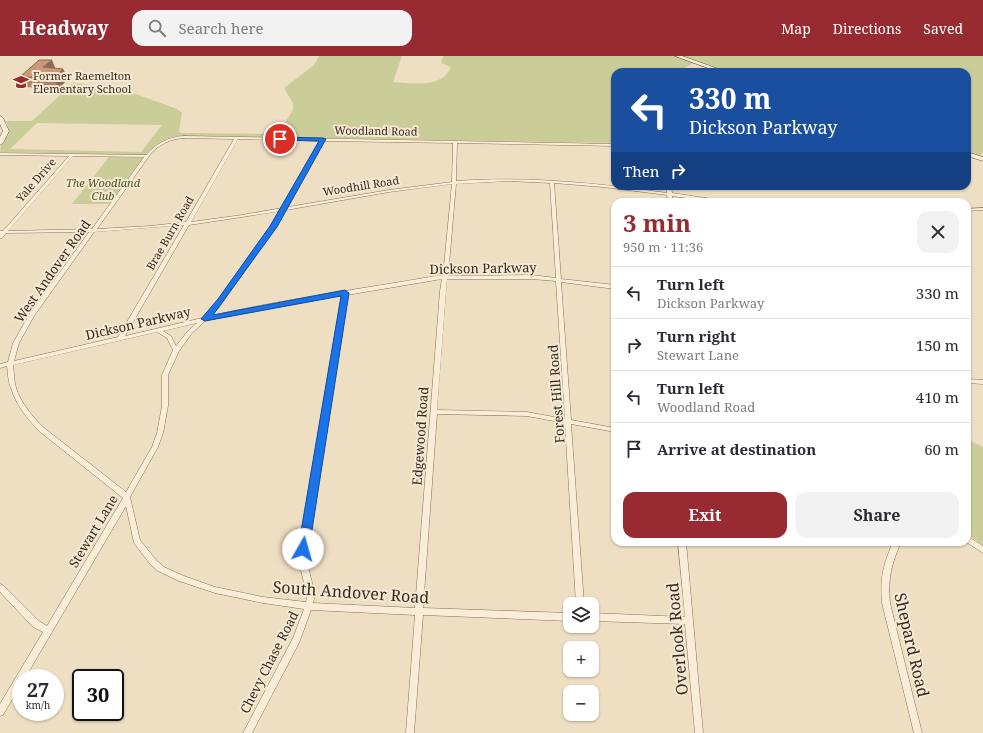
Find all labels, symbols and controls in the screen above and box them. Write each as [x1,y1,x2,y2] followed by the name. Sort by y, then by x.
[132,10,412,46] search box
[20,15,108,41] text: Headway
[146,17,168,39] icon: search
[178,18,264,38] text: Search here
[781,19,811,38] text: Map
[833,19,901,38] text: Directions
[923,19,963,38] text: Saved
[33,68,132,96] place label: Former Raemelton Elementary School
[12,73,30,91] school or university icon: Former Raemelton Elementary School
[689,79,771,117] text: 330 m
[623,84,675,136] icon: left
[689,115,838,139] text: Dickson Parkway
[263,122,297,156] pin
[334,122,418,139] street label: Woodland Road
[269,128,291,150] icon: arrive
[12,154,59,206] street label: Yale Drive
[667,160,689,182] icon: right
[623,161,659,181] text: Then
[322,172,400,199] street label: Woodhill Road
[66,175,141,203] park label: The Woodland Club
[142,193,197,272] street label: Brae Burn Road
[623,206,691,239] text: 3 min
[917,211,959,253] button: close
[10,216,94,326] street label: West Andover Road
[623,238,703,256] text: 950 m · 11:36
[429,258,537,278] street label: Dickson Parkway
[657,274,725,294] text: Turn left
[623,282,645,304] icon: left
[916,283,959,303] text: 330 m
[657,294,764,312] text: Dickson Parkway
[84,302,193,344] street label: Dickson Parkway
[657,326,736,346] text: Turn right
[623,334,645,356] icon: right
[916,335,959,355] text: 150 m
[544,344,568,444] street label: Forest Hill Road
[657,346,739,364] text: Stewart Lane
[657,378,725,398] text: Turn left
[408,386,432,486] street label: Edgewood Road
[623,386,645,408] icon: left
[916,387,959,407] text: 410 m
[657,398,755,416] text: Woodland Road
[623,438,645,460] icon: arrive
[657,439,816,459] text: Arrive at destination
[924,439,959,459] text: 60 m
[64,491,122,571] street label: Stewart Lane
[623,492,787,538] button: Exit
[795,492,959,538] button: Share
[282,528,324,570] position arrow
[272,576,430,608] street label: South Andover Road
[661,582,693,696] street label: Overlook Road
[889,591,935,699] street label: Shepard Road
[563,597,599,721] map controls
[563,597,599,633] button: layers
[235,608,303,716] street label: Chevy Chase Road
[563,641,599,677] button: +
[72,669,124,721] speed limit sign: 30
[27,676,49,703] text: 27
[563,685,599,721] button: −
[26,698,50,712] text: km/h

